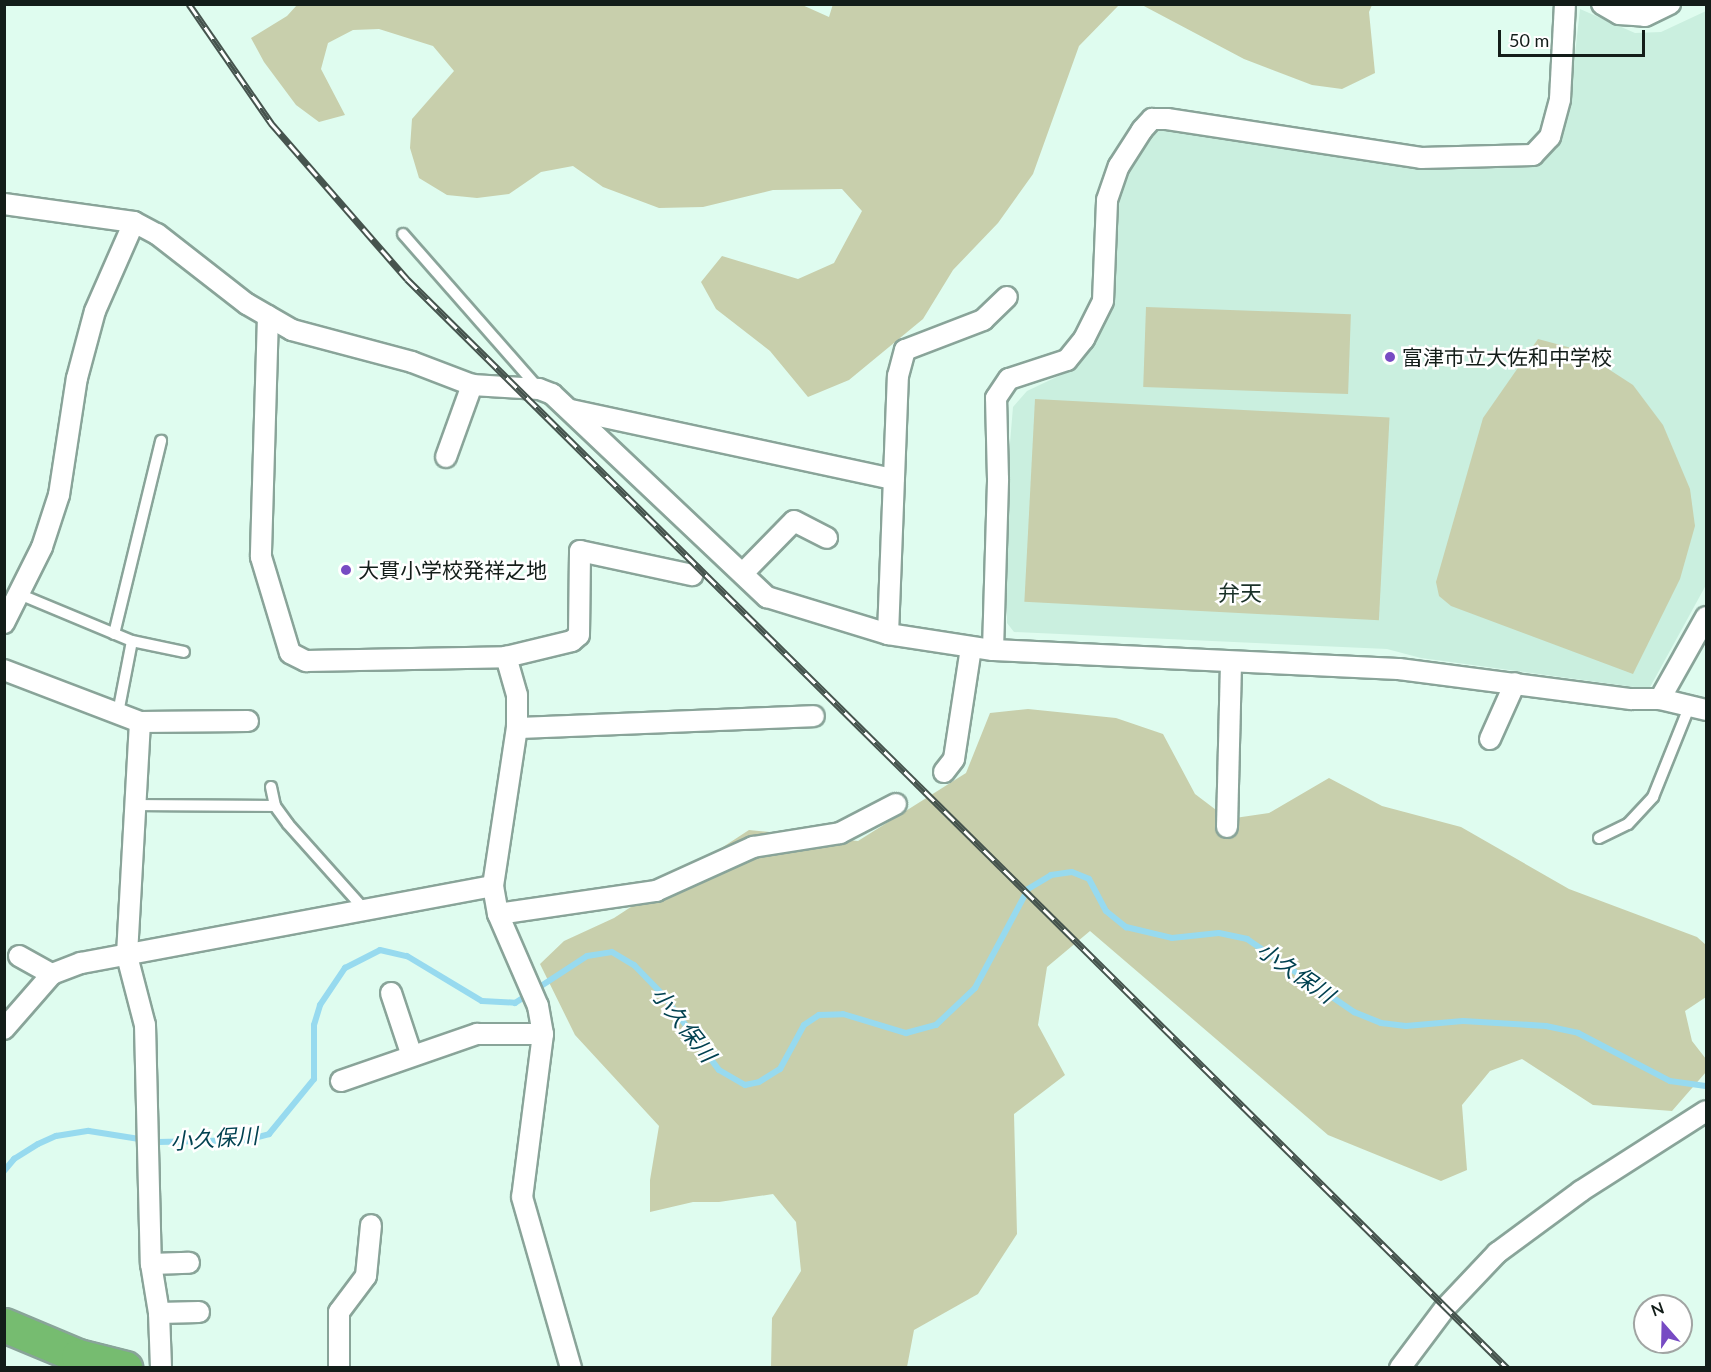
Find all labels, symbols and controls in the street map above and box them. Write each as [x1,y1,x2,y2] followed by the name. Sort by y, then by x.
[1501,18,1648,56] scale bar
[1509,29,1549,51] text: 50 m
[1402,344,1612,370] place label: 富津市立大佐和中学校
[1383,350,1397,364] marker: 富津市立大佐和中学校
[358,557,547,583] place label: 大貫小学校発祥之地
[339,563,353,577] marker: 大貫小学校発祥之地
[1218,580,1262,606] district label: 弁天
[1252,936,1340,1008] water label: 小久保川
[647,981,721,1067] water label: 小久保川
[169,1122,259,1154] water label: 小久保川
[1633,1294,1693,1354] north arrow
[1648,1297,1666,1320] text: N

